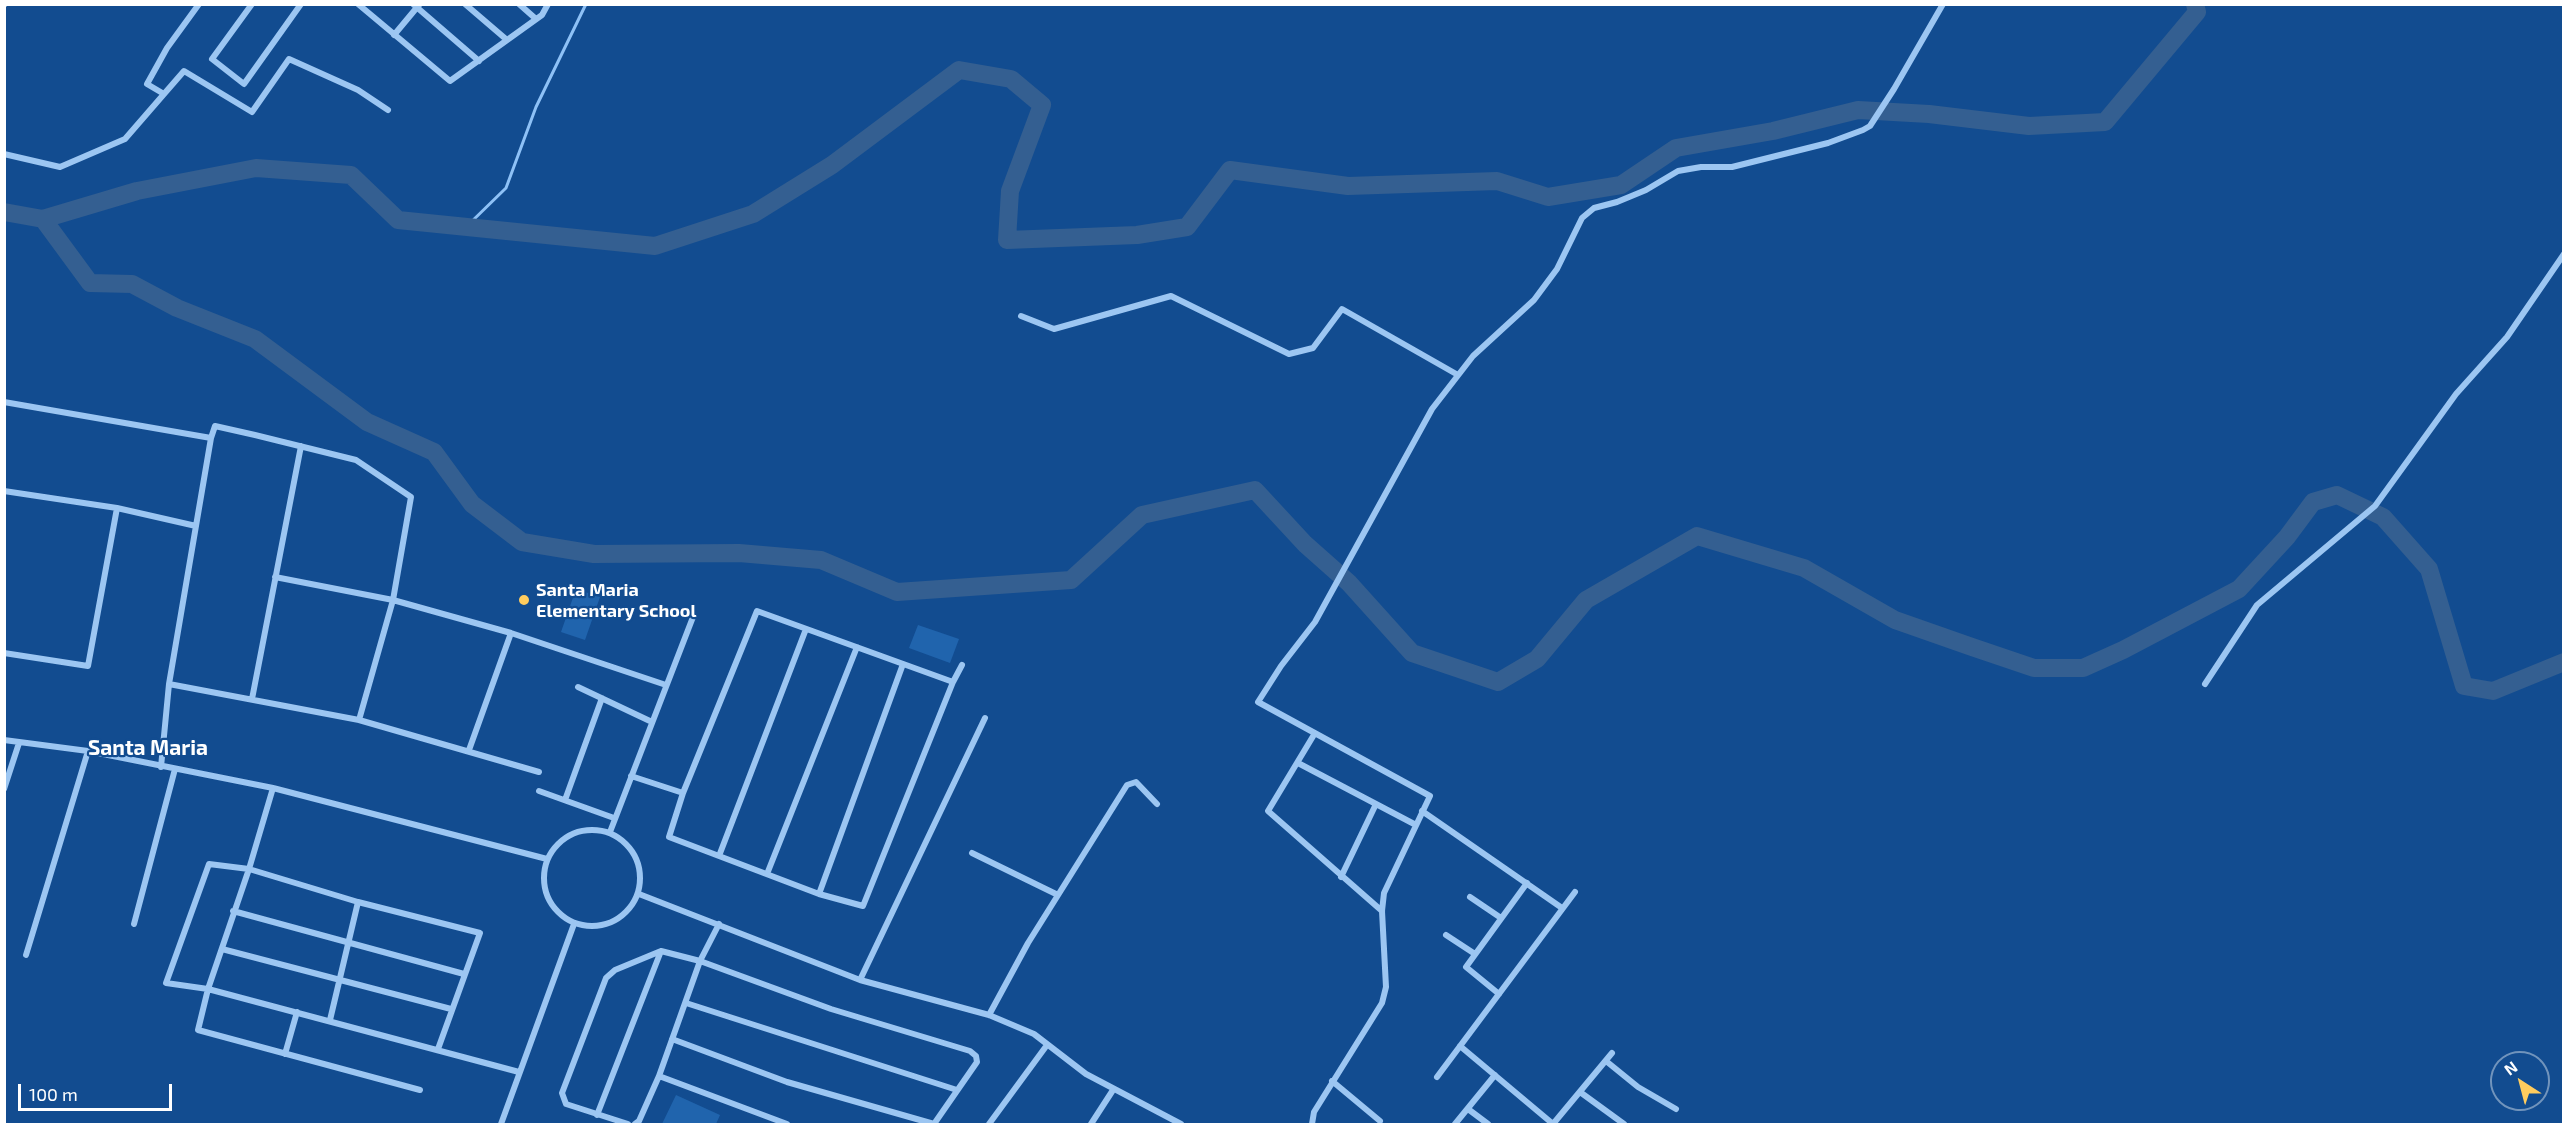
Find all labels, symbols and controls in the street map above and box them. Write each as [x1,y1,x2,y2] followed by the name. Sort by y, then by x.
[536,579,696,622] place label: Santa Maria Elementary School
[517,593,531,607] marker: Santa Maria Elementary School
[88,735,208,761] district label: Santa Maria
[2490,1051,2550,1111] north arrow
[2500,1057,2521,1079] text: N
[21,1072,176,1110] scale bar
[29,1083,78,1105] text: 100 m

